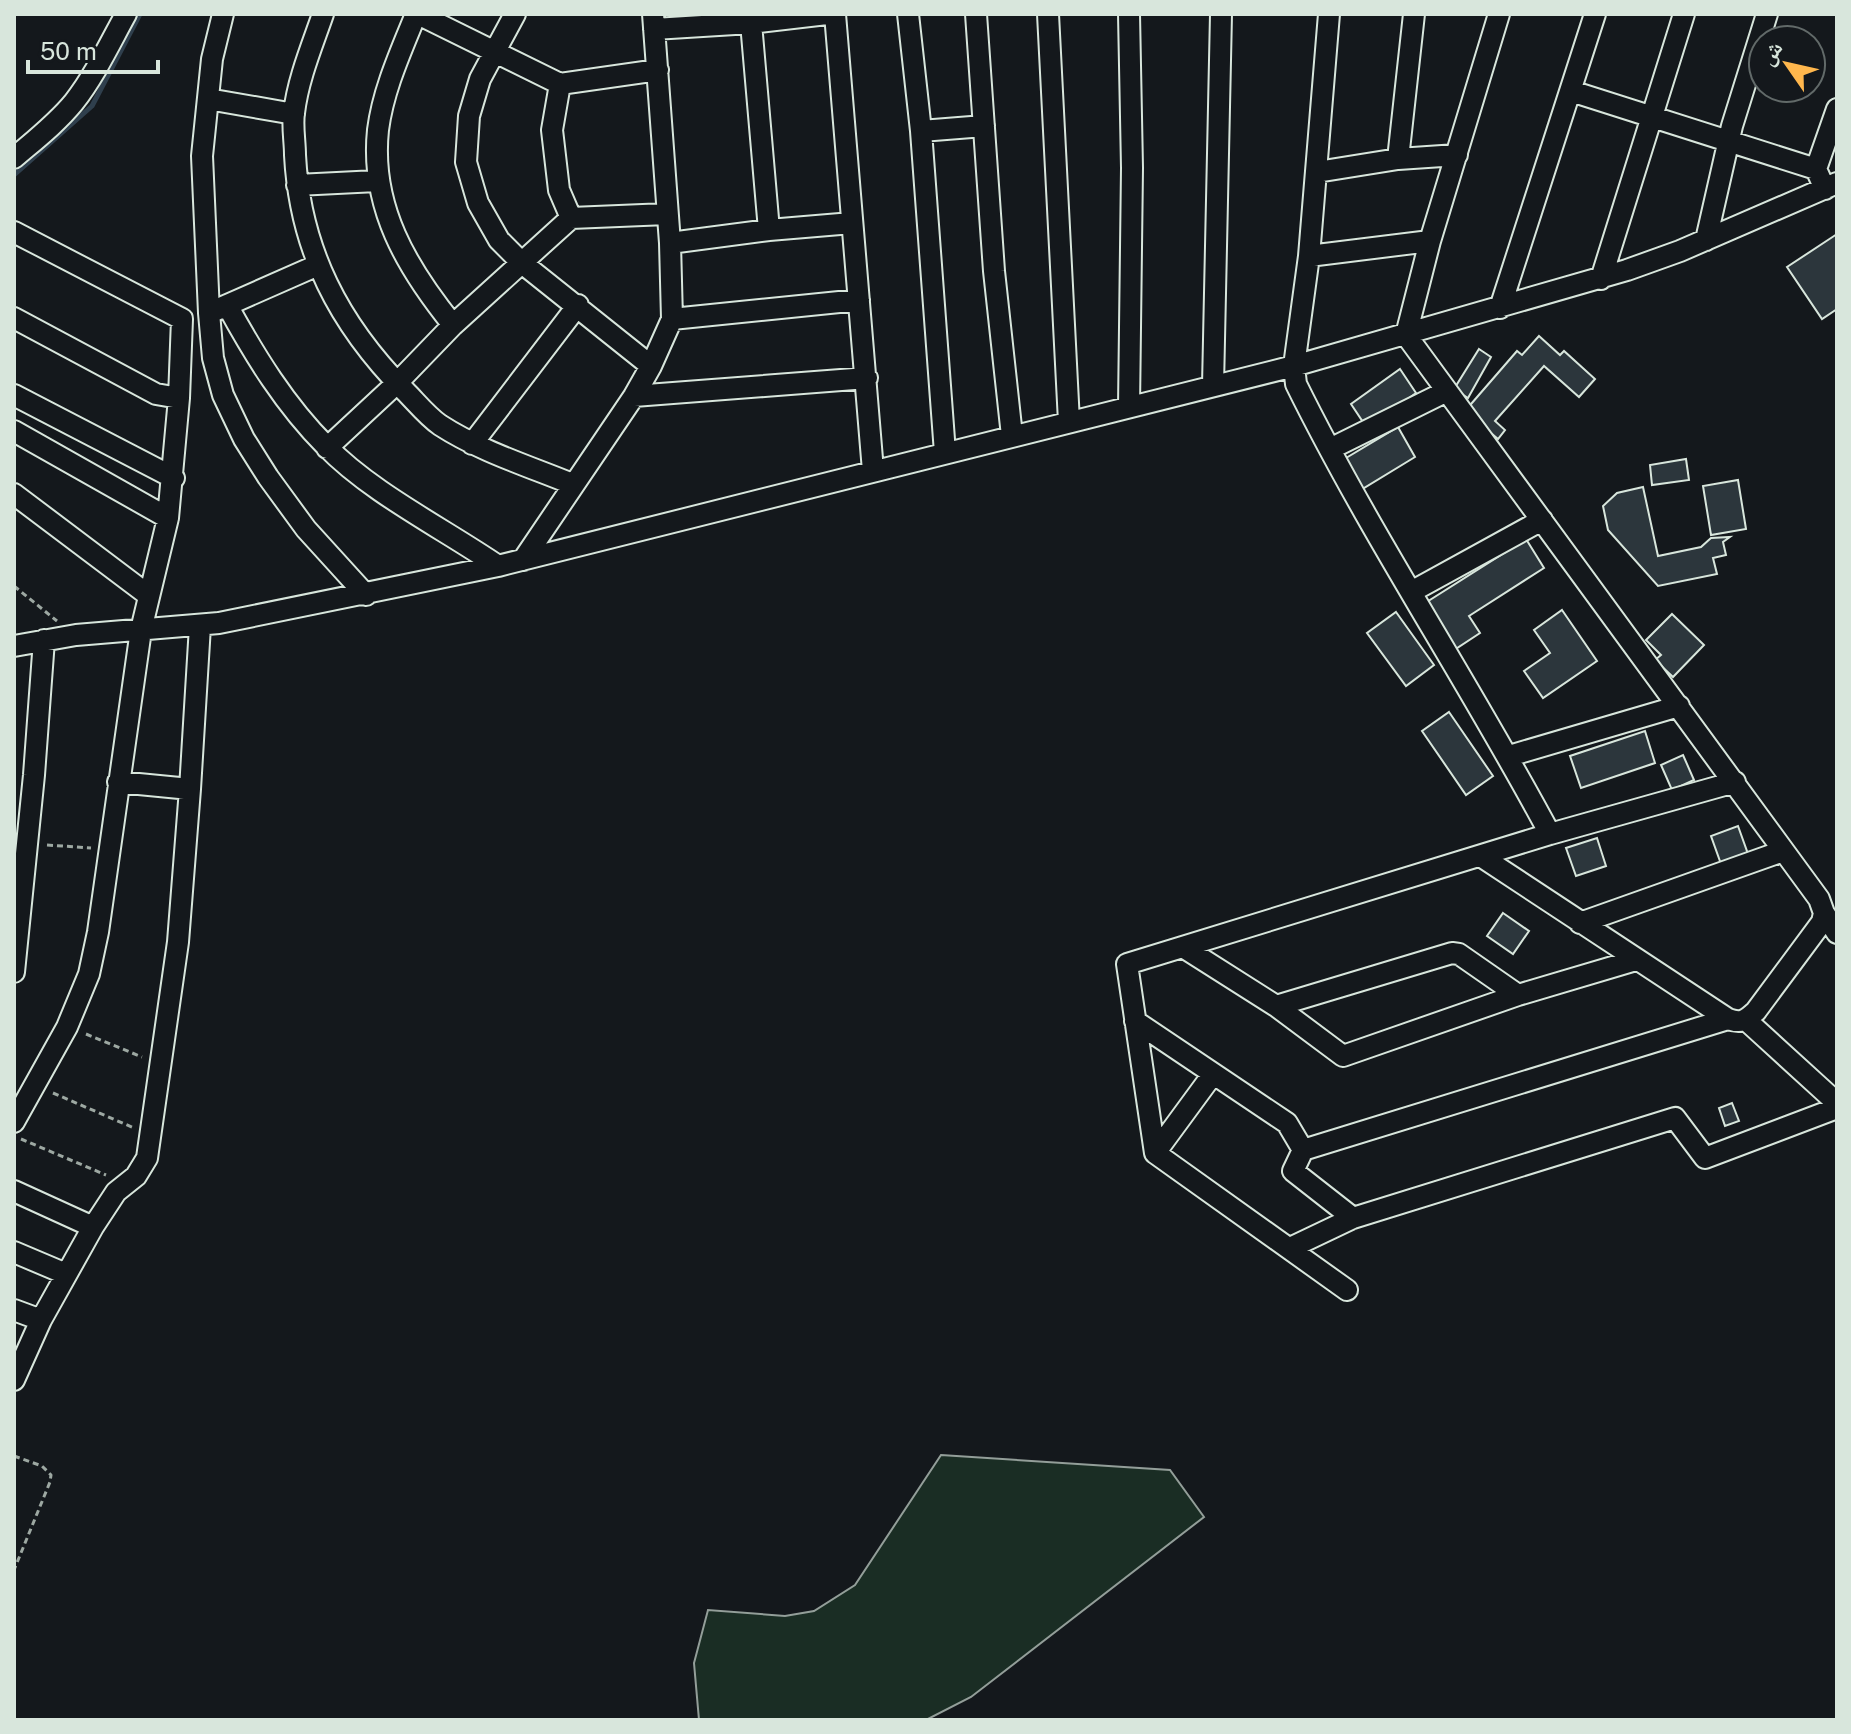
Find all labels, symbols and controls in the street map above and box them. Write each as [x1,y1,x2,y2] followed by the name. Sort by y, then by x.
[28,24,158,74] scale bar
[1747,24,1827,104] north arrow
[1753,36,1789,70] text: ش
[40,37,97,65] text: 50 m

